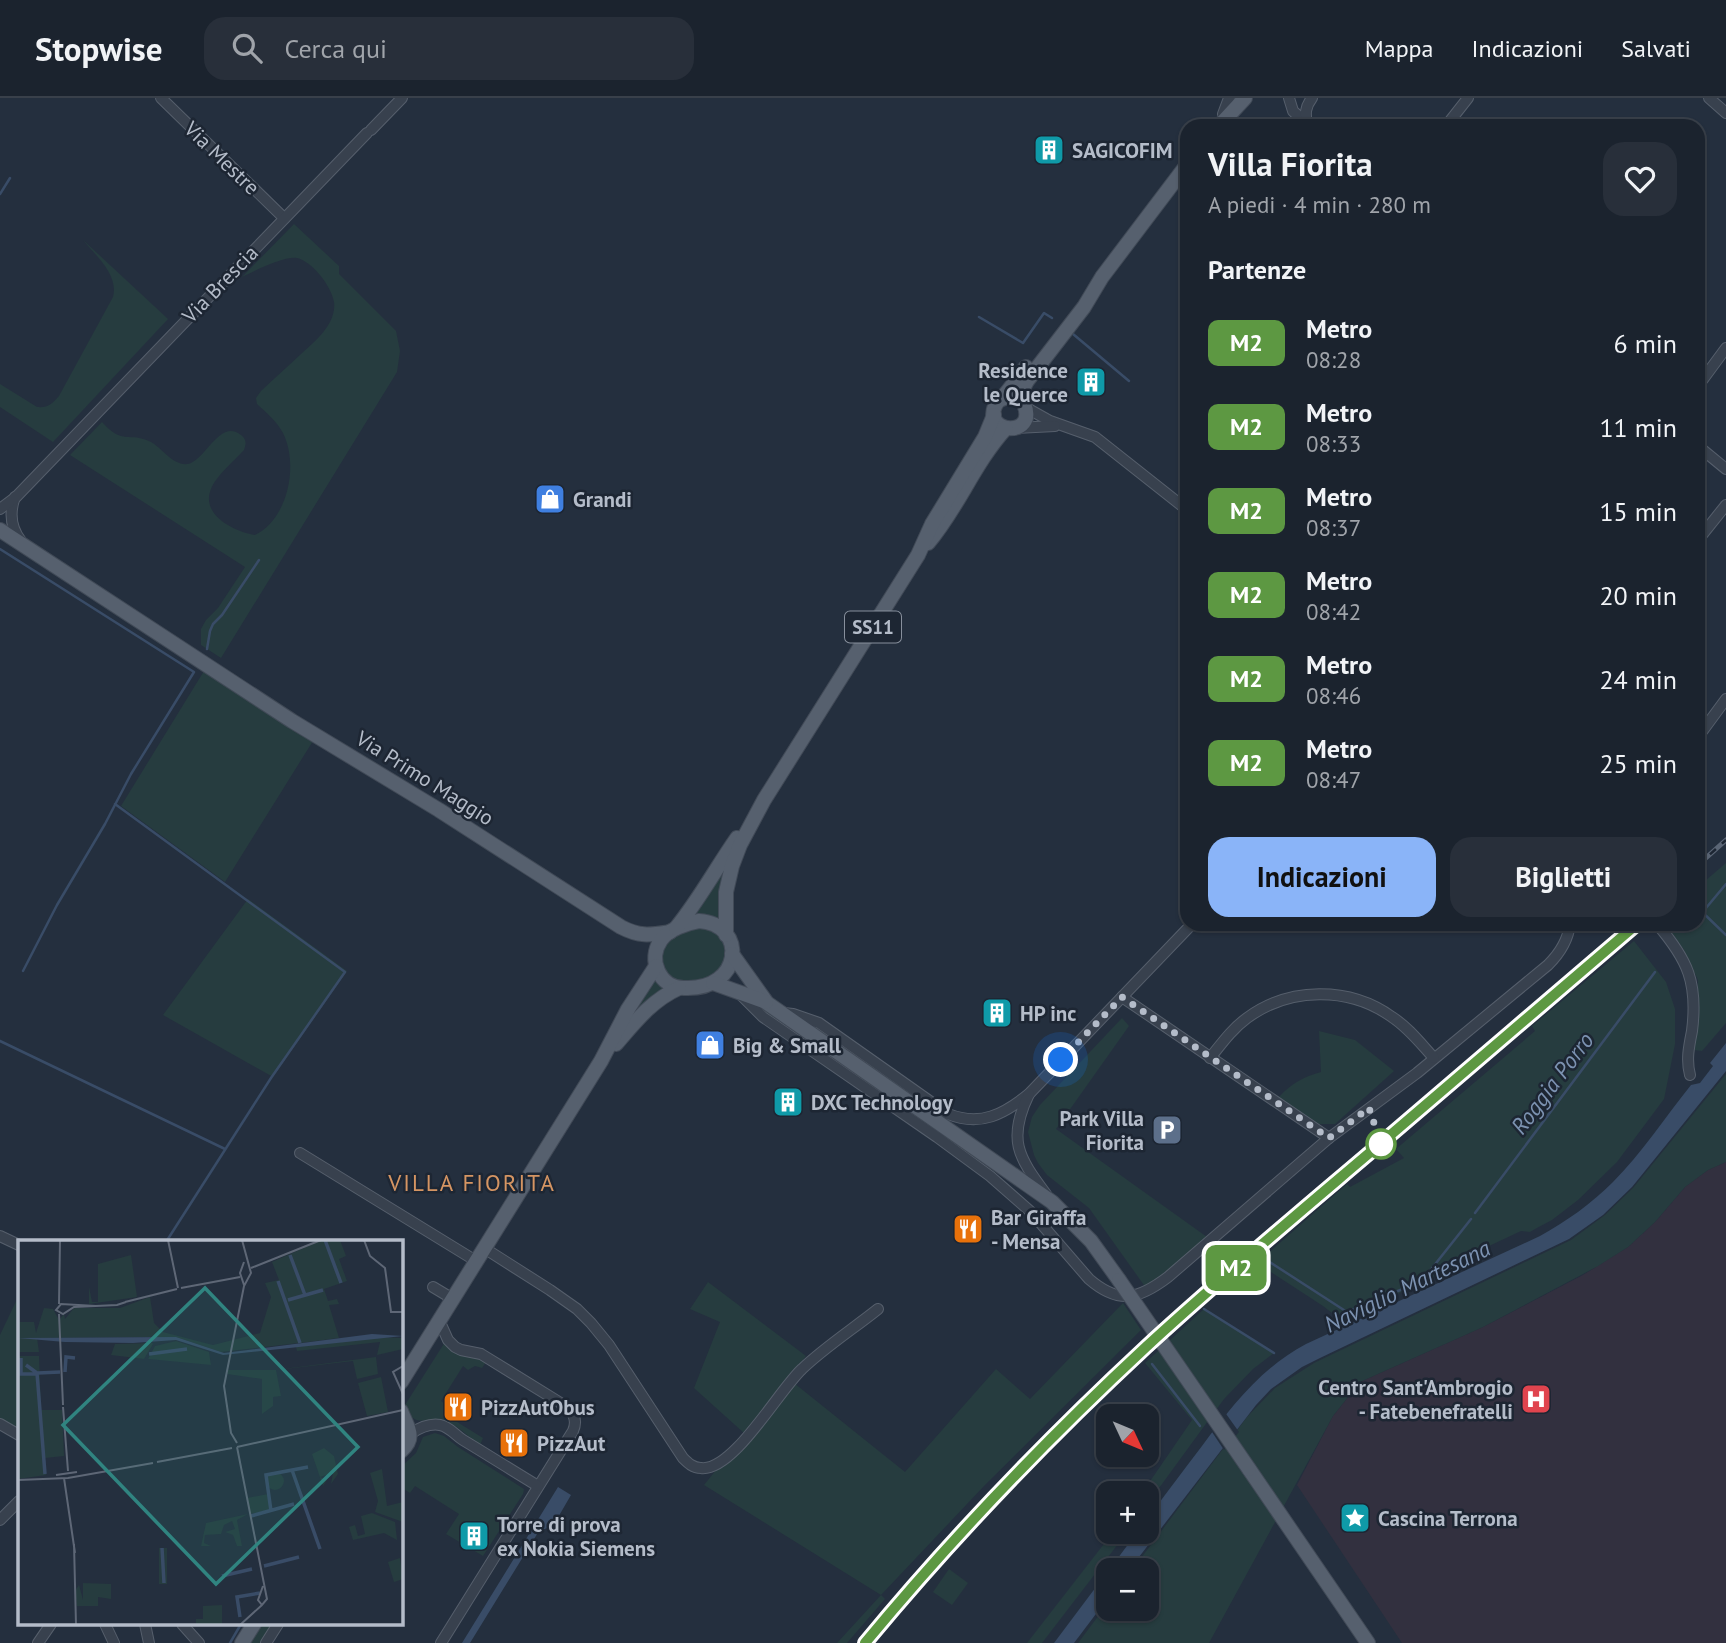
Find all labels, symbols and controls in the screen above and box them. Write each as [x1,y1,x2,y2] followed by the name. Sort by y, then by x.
[204,17,694,80] search box
[35,27,162,70] text: Stopwise
[228,29,266,67] icon: search
[284,32,387,65] text: Cerca qui
[1365,33,1434,64] text: Mappa
[1472,33,1583,64] text: Indicazioni
[1621,33,1691,64] text: Salvati
[178,115,265,201] street label: Via Mestre
[1032,133,1066,167] building icon: SAGICOFIM
[1072,137,1173,164] place label: SAGICOFIM
[1208,142,1373,185] text: Villa Fiorita
[1603,142,1677,216] button: heart
[1208,190,1431,219] text: A piedi · 4 min · 280 m
[176,239,264,329] street label: Via Brescia
[1208,253,1306,286] text: Partenze
[1306,312,1372,345] text: Metro
[1230,327,1263,358] text: M2
[1614,327,1677,360] text: 6 min
[1306,345,1361,374] text: 08:28
[978,357,1068,408] place label: Residence le Querce
[1074,365,1108,399] building icon: Residence le Querce
[1306,396,1372,429] text: Metro
[1230,411,1263,442] text: M2
[1599,411,1677,444] text: 11 min
[1306,429,1361,458] text: 08:33
[1306,480,1372,513] text: Metro
[533,482,567,516] shop icon: Grandi
[573,486,632,513] place label: Grandi
[1230,495,1263,526] text: M2
[1599,495,1677,528] text: 15 min
[1306,513,1361,542] text: 08:37
[1306,564,1372,597] text: Metro
[1230,579,1263,610] text: M2
[1599,579,1677,612] text: 20 min
[1306,597,1361,626] text: 08:42
[845,612,901,642] road number: SS11
[1306,648,1372,681] text: Metro
[1230,663,1263,694] text: M2
[1599,663,1677,696] text: 24 min
[1306,681,1361,710] text: 08:46
[350,724,499,831] street label: Via Primo Maggio
[1306,732,1372,765] text: Metro
[1230,747,1263,778] text: M2
[1599,747,1677,780] text: 25 min
[1306,765,1361,794] text: 08:47
[1208,837,1436,917] button: Indicazioni
[1450,837,1677,917] button: Biglietti
[980,996,1014,1030] building icon: HP inc
[1020,1000,1076,1027] place label: HP inc
[1504,1026,1600,1140] water label: Roggia Porro
[693,1028,727,1062] shop icon: Big & Small
[733,1032,842,1059] place label: Big & Small
[1043,1042,1078,1077] your location
[771,1085,805,1119] building icon: DXC Technology
[811,1089,954,1116] place label: DXC Technology
[1059,1105,1144,1156] place label: Park Villa Fiorita
[1150,1113,1184,1147] parking icon: Park Villa Fiorita
[1366,1129,1396,1159] unlabelled marker
[387,1168,556,1197] district label: VILLA FIORITA
[991,1204,1086,1255] place label: Bar Giraffa - Mensa
[951,1212,985,1246] restaurant icon: Bar Giraffa - Mensa
[1319,1233,1495,1339] water label: Naviglio Martesana
[18,1240,402,1626] inset map
[1204,1245,1268,1291] line badge: M2
[1220,1252,1252,1283] text: M2
[1318,1374,1513,1425] place label: Centro Sant'Ambrogio - Fatebenefratelli
[1519,1382,1553,1416] hospital icon: Centro Sant'Ambrogio - Fatebenefratelli
[441,1390,475,1424] restaurant icon: PizzAutObus
[481,1394,595,1421] place label: PizzAutObus
[1096,1404,1158,1466] north arrow
[1096,1404,1159,1621] map controls
[497,1426,531,1460] restaurant icon: PizzAut
[537,1430,606,1457] place label: PizzAut
[1096,1481,1159,1544] button: +
[1338,1501,1372,1535] place icon: Cascina Terrona
[1378,1505,1518,1532] place label: Cascina Terrona
[497,1511,655,1562] place label: Torre di prova ex Nokia Siemens
[457,1519,491,1553] building icon: Torre di prova ex Nokia Siemens
[1096,1558,1159,1621] button: −

